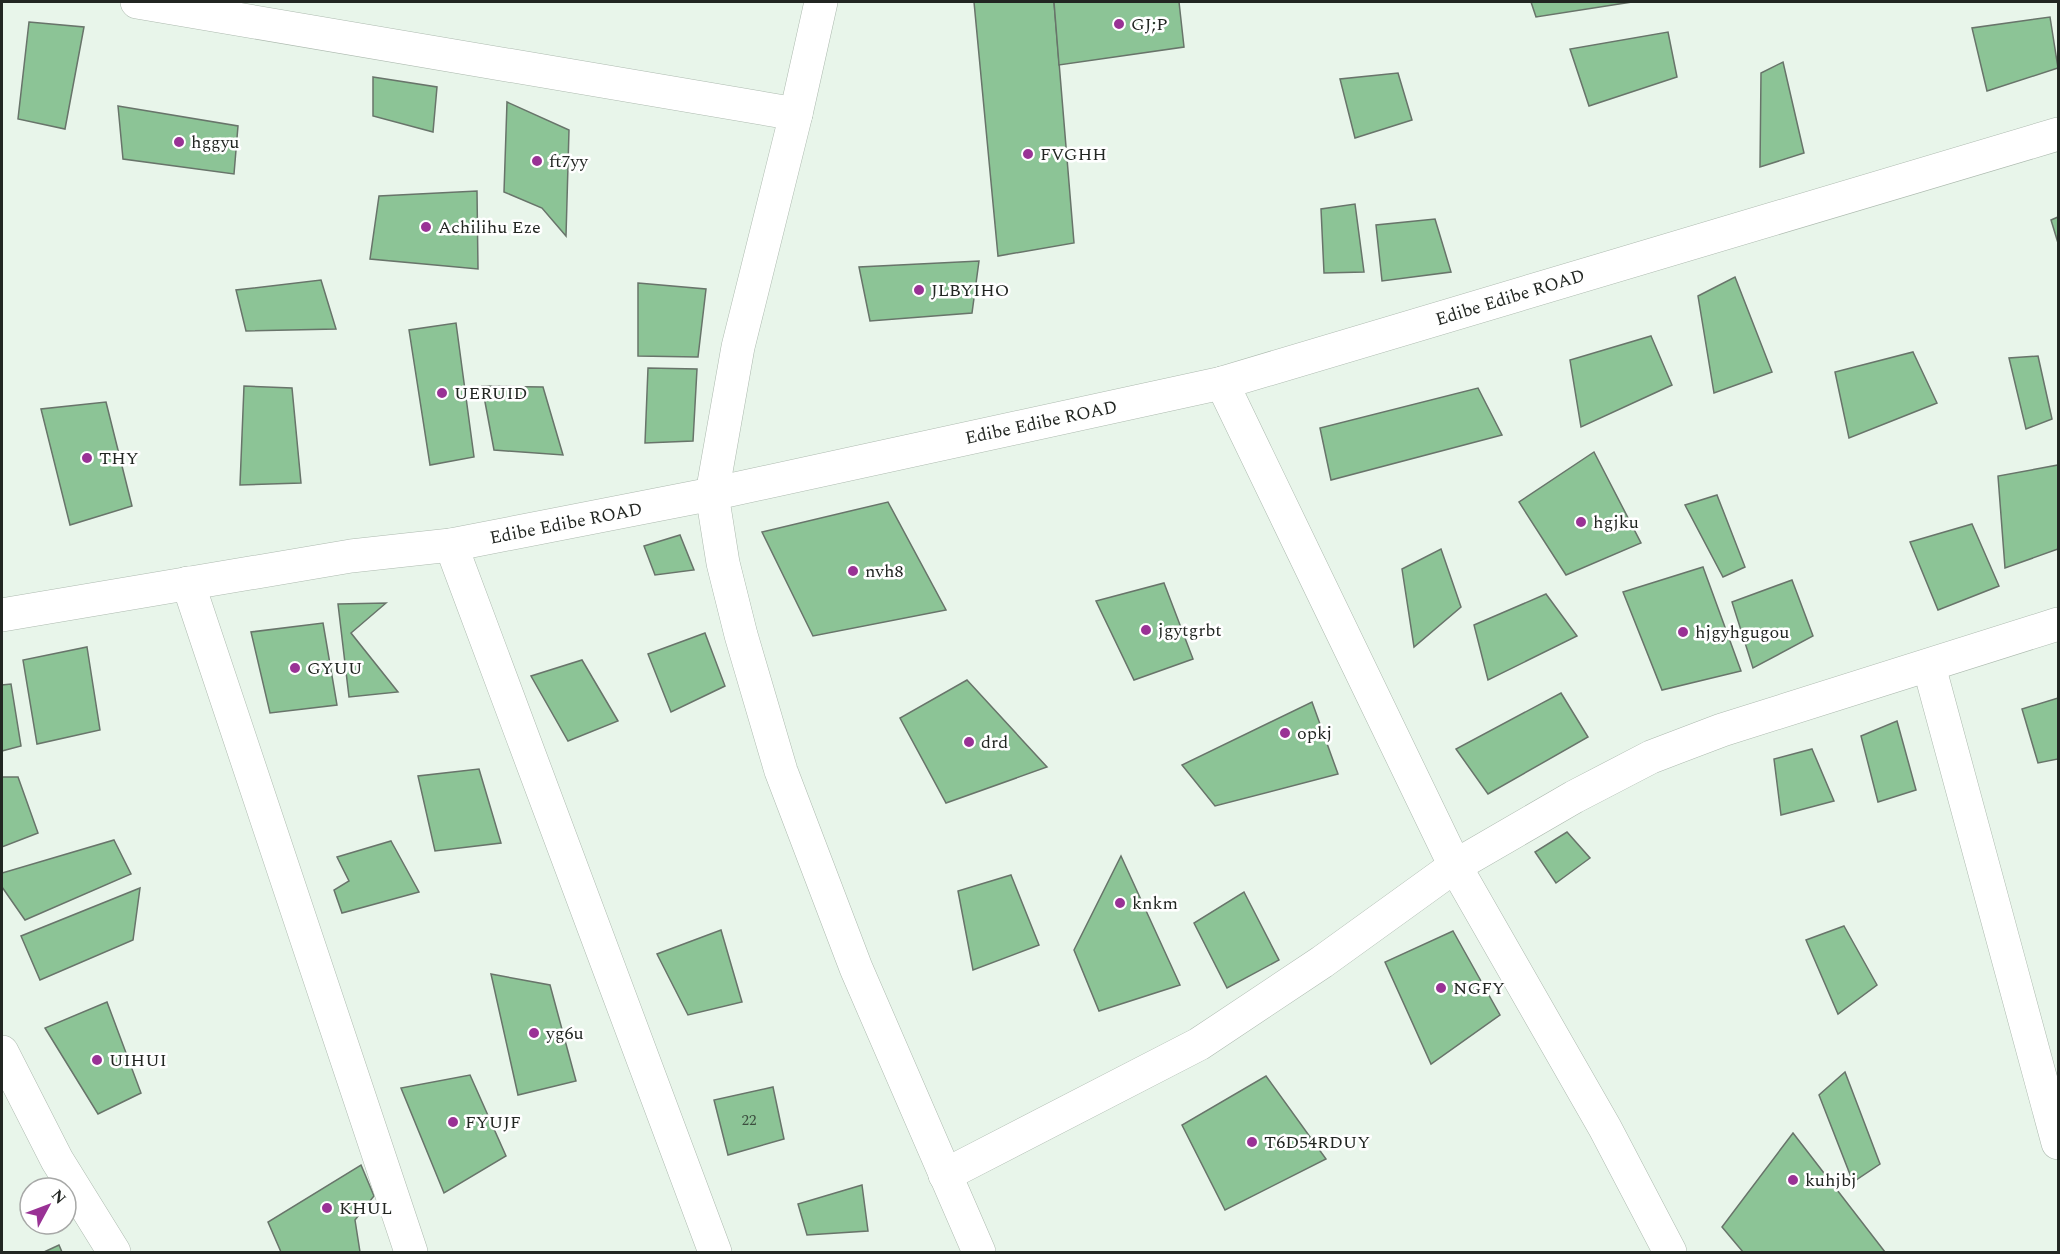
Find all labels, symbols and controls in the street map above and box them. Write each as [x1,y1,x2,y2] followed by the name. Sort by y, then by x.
[1131,11,1168,38] place label: GJ;P
[1112,17,1126,31] marker: GJ;P
[191,129,239,156] place label: hggyu
[172,135,186,149] marker: hggyu
[1040,141,1107,168] place label: FVGHH
[1021,147,1035,161] marker: FVGHH
[549,148,589,175] place label: ft7yy
[530,154,544,168] marker: ft7yy
[438,214,541,241] place label: Achilihu Eze
[419,220,433,234] marker: Achilihu Eze
[1432,262,1588,333] street label: Edibe Edibe ROAD
[931,277,1009,304] place label: JLBYIHO
[912,283,926,297] marker: JLBYIHO
[454,380,527,407] place label: UERUID
[435,386,449,400] marker: UERUID
[963,393,1120,452] street label: Edibe Edibe ROAD
[99,445,139,472] place label: THY
[80,451,94,465] marker: THY
[487,495,645,552] street label: Edibe Edibe ROAD
[1593,509,1639,536] place label: hgjku
[1574,515,1588,529] marker: hgjku
[865,558,903,585] place label: nvh8
[846,564,860,578] marker: nvh8
[1158,617,1222,644] place label: jgytgrbt
[1695,619,1789,646] place label: hjgyhgugou
[1139,623,1153,637] marker: jgytgrbt
[1676,625,1690,639] marker: hjgyhgugou
[307,655,363,682] place label: GYUU
[288,661,302,675] marker: GYUU
[1297,720,1332,747] place label: opkj
[1278,726,1292,740] marker: opkj
[981,729,1008,756] place label: drd
[962,735,976,749] marker: drd
[1132,890,1178,917] place label: knkm
[1113,896,1127,910] marker: knkm
[1453,975,1505,1002] place label: NGFY
[1434,981,1448,995] marker: NGFY
[545,1020,584,1047] place label: yg6u
[527,1026,541,1040] marker: yg6u
[109,1047,167,1074] place label: UIHUI
[90,1053,104,1067] marker: UIHUI
[465,1109,521,1136] place label: FYUJF
[741,1109,757,1132] house number: 22
[446,1115,460,1129] marker: FYUJF
[1264,1129,1370,1156] place label: T6D54RDUY
[1245,1135,1259,1149] marker: T6D54RDUY
[1805,1167,1857,1194] place label: kuhjbj
[1786,1173,1800,1187] marker: kuhjbj
[18,1176,78,1236] north arrow
[45,1184,72,1210] text: N
[339,1195,392,1222] place label: KHUL
[320,1201,334,1215] marker: KHUL

